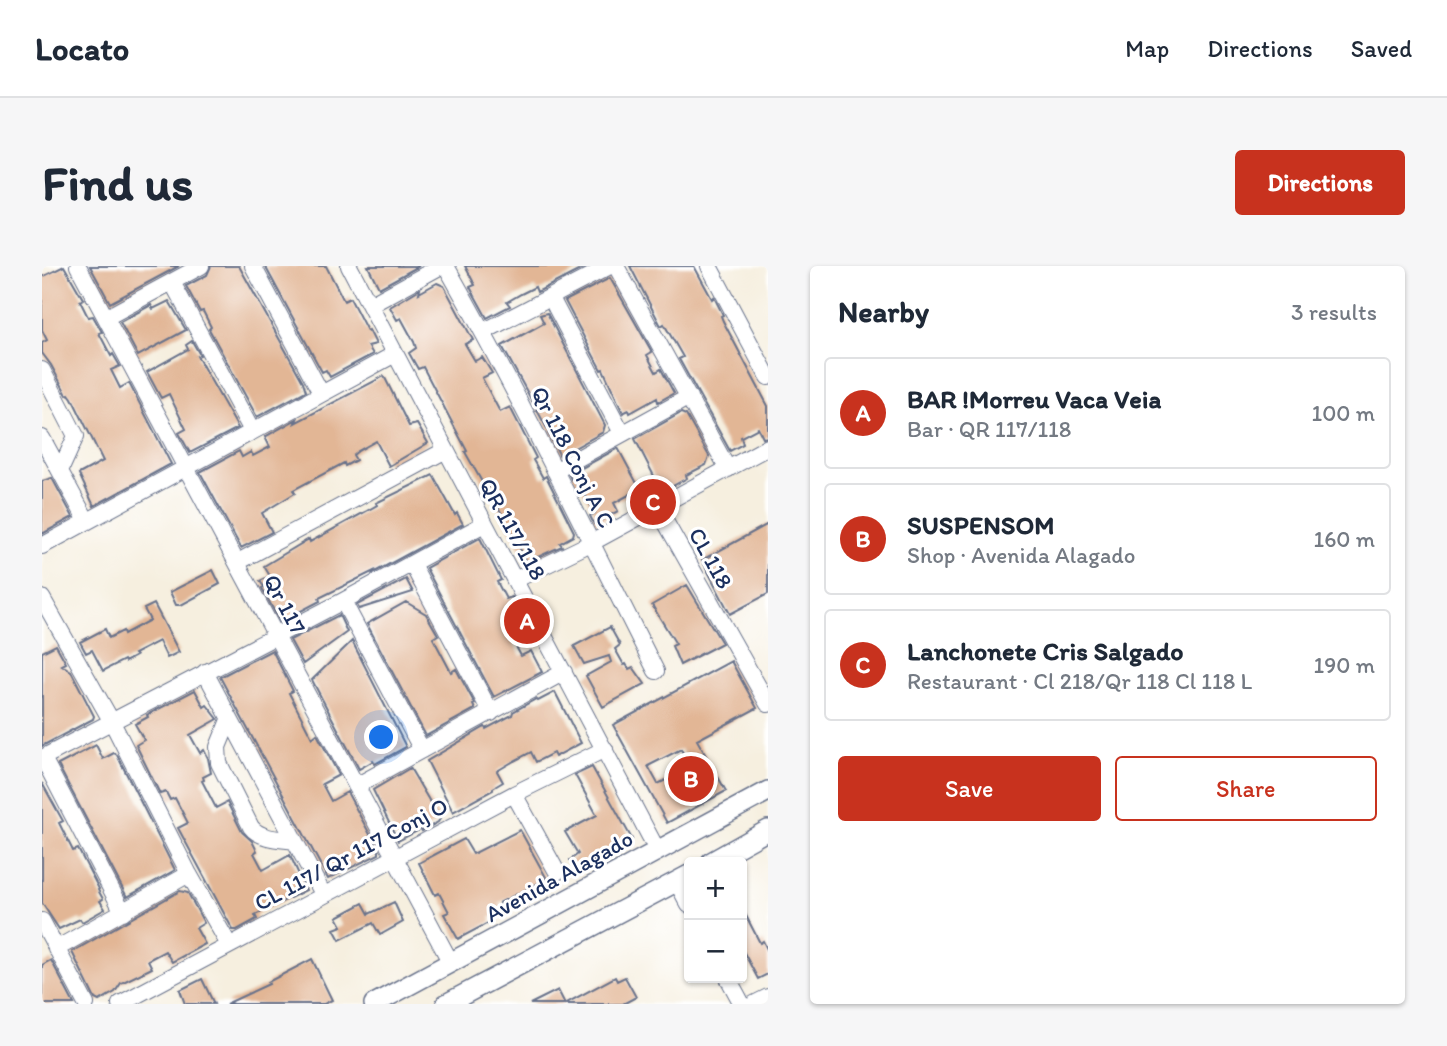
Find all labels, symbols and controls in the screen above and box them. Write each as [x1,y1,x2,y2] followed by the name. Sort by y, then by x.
[35,29,129,68] text: Locato
[1125,34,1169,63] text: Map
[1207,34,1313,63] text: Directions
[1351,34,1412,63] text: Saved
[1235,150,1405,215] button: Directions
[42,153,193,212] text: Find us
[838,293,929,330] text: Nearby
[1291,298,1377,326] text: 3 results
[525,381,621,533] street label: Qr 118 Conj A C
[907,383,1161,415] text: BAR !Morreu Vaca Veia
[856,399,870,427] text: A
[1311,399,1375,427] text: 100 m
[907,415,1071,443] text: Bar · QR 117/118
[473,473,553,585] street label: QR 117/118
[630,476,676,528] pin: C
[907,509,1054,541] text: SUSPENSOM
[683,523,739,593] street label: CL 118
[856,525,870,553] text: B
[1313,525,1375,553] text: 160 m
[907,541,1135,569] text: Shop · Avenida Alagado
[258,569,312,639] street label: Qr 117
[504,595,550,647] pin: A
[907,635,1183,667] text: Lanchonete Cris Salgado
[856,651,870,679] text: C
[1314,651,1375,679] text: 190 m
[907,667,1252,695] text: Restaurant · Cl 218/Qr 118 Cl 118 L
[364,720,398,754] your location
[668,753,714,805] pin: B
[838,756,1101,821] button: Save
[1115,756,1377,821] button: Share
[249,791,453,917] street label: CL 117/ Qr 117 Conj O
[480,824,638,928] street label: Avenida Alagado
[684,857,747,983] map controls
[684,857,747,920] button: +
[684,920,747,983] button: −

